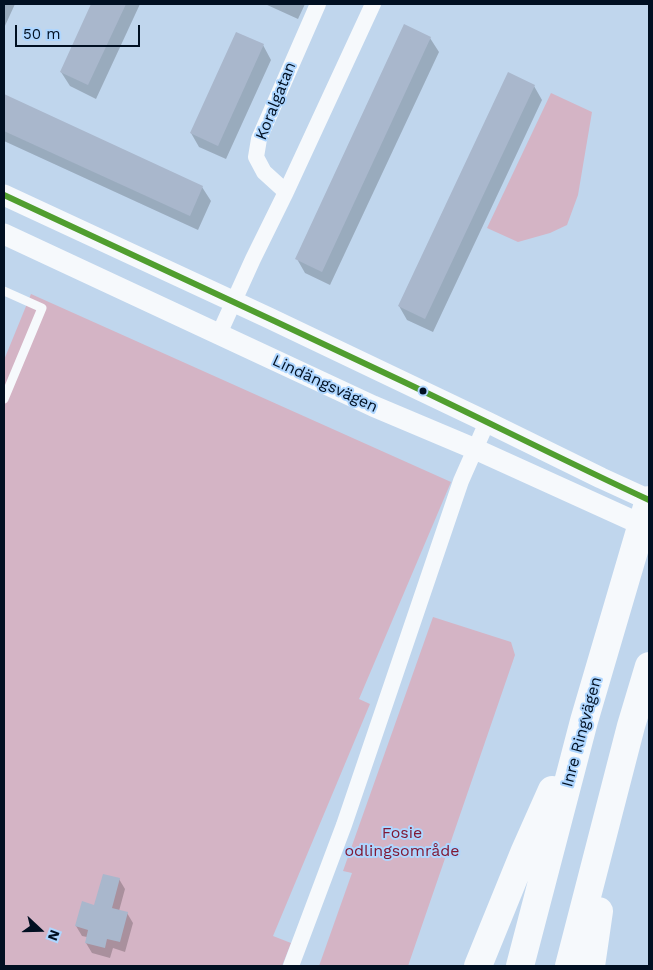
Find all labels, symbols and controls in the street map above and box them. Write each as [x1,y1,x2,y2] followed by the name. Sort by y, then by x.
[18,15,142,47] scale bar
[23,25,60,43] text: 50 m
[252,59,300,143] street label: Koralgatan
[269,351,381,417] street label: Lindängsvägen
[418,386,428,396] unlabelled marker
[558,675,606,789] street label: Inre Ringvägen
[344,823,460,861] park label: Fosie odlingsområde
[15,905,65,955] north arrow
[45,928,63,943] text: N

